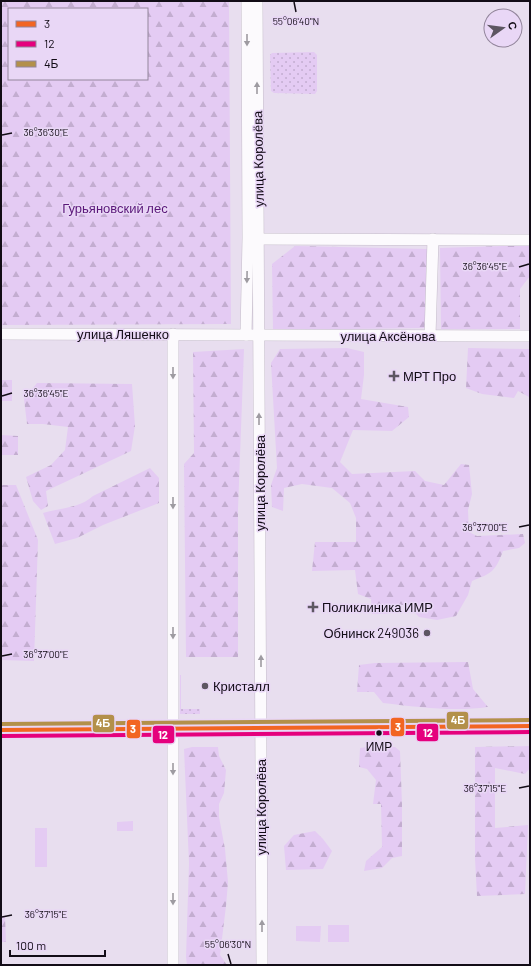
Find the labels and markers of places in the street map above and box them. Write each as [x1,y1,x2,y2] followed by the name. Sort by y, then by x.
[403,368,456,384] place label: МРТ Про
[388,370,400,382] marker: МРТ Про
[322,599,433,615] place label: Поликлиника ИМР
[307,601,319,613] marker: Поликлиника ИМР
[323,625,419,641] place label: Обнинск 249036
[422,628,432,638] marker: Обнинск 249036
[213,678,270,694] place label: Кристалл
[200,681,210,691] marker: Кристалл
[374,728,384,738] marker: ИМР
[366,739,392,753] place label: ИМР

